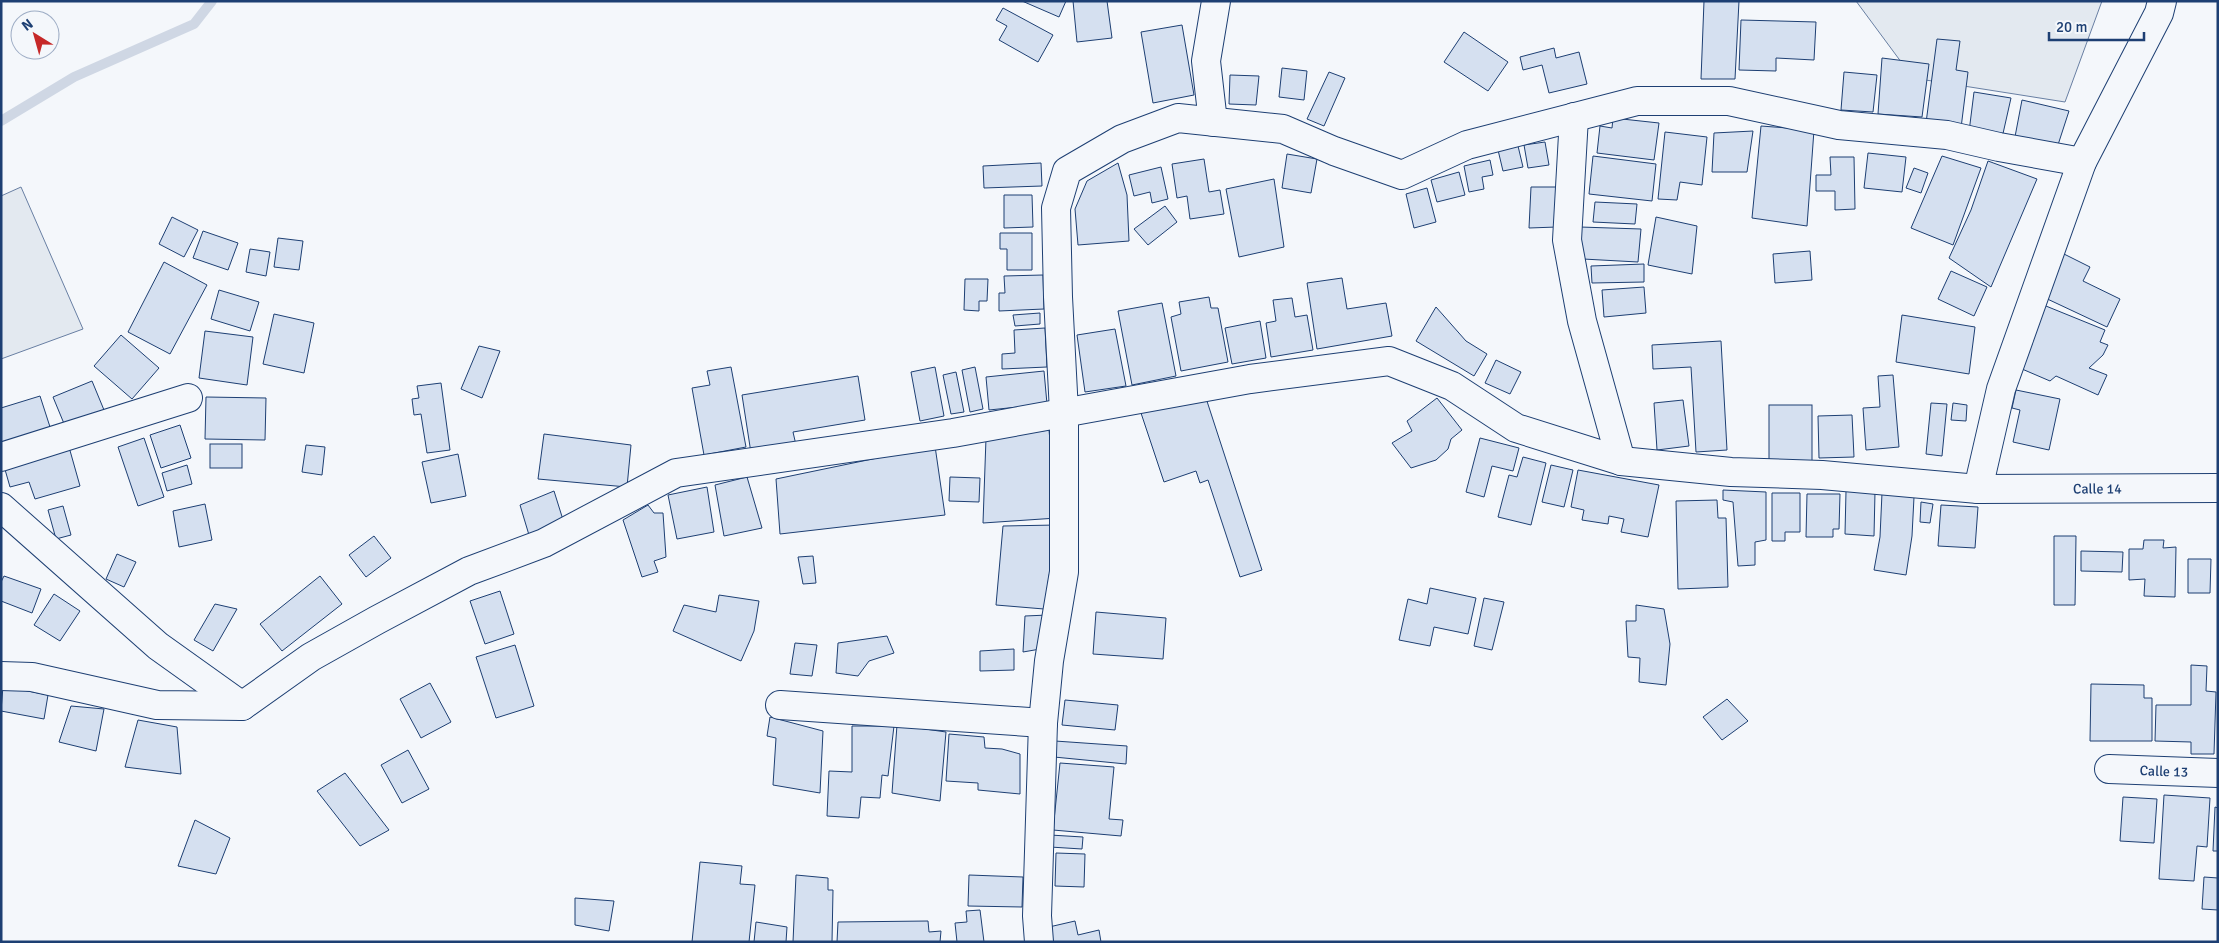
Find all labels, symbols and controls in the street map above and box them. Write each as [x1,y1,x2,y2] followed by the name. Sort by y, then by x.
[10,10,60,60] north arrow
[2049,10,2144,42] scale bar
[18,15,36,35] text: N
[2056,18,2087,36] text: 20 m
[2073,480,2122,497] street label: Calle 14
[2139,762,2189,780] street label: Calle 13

